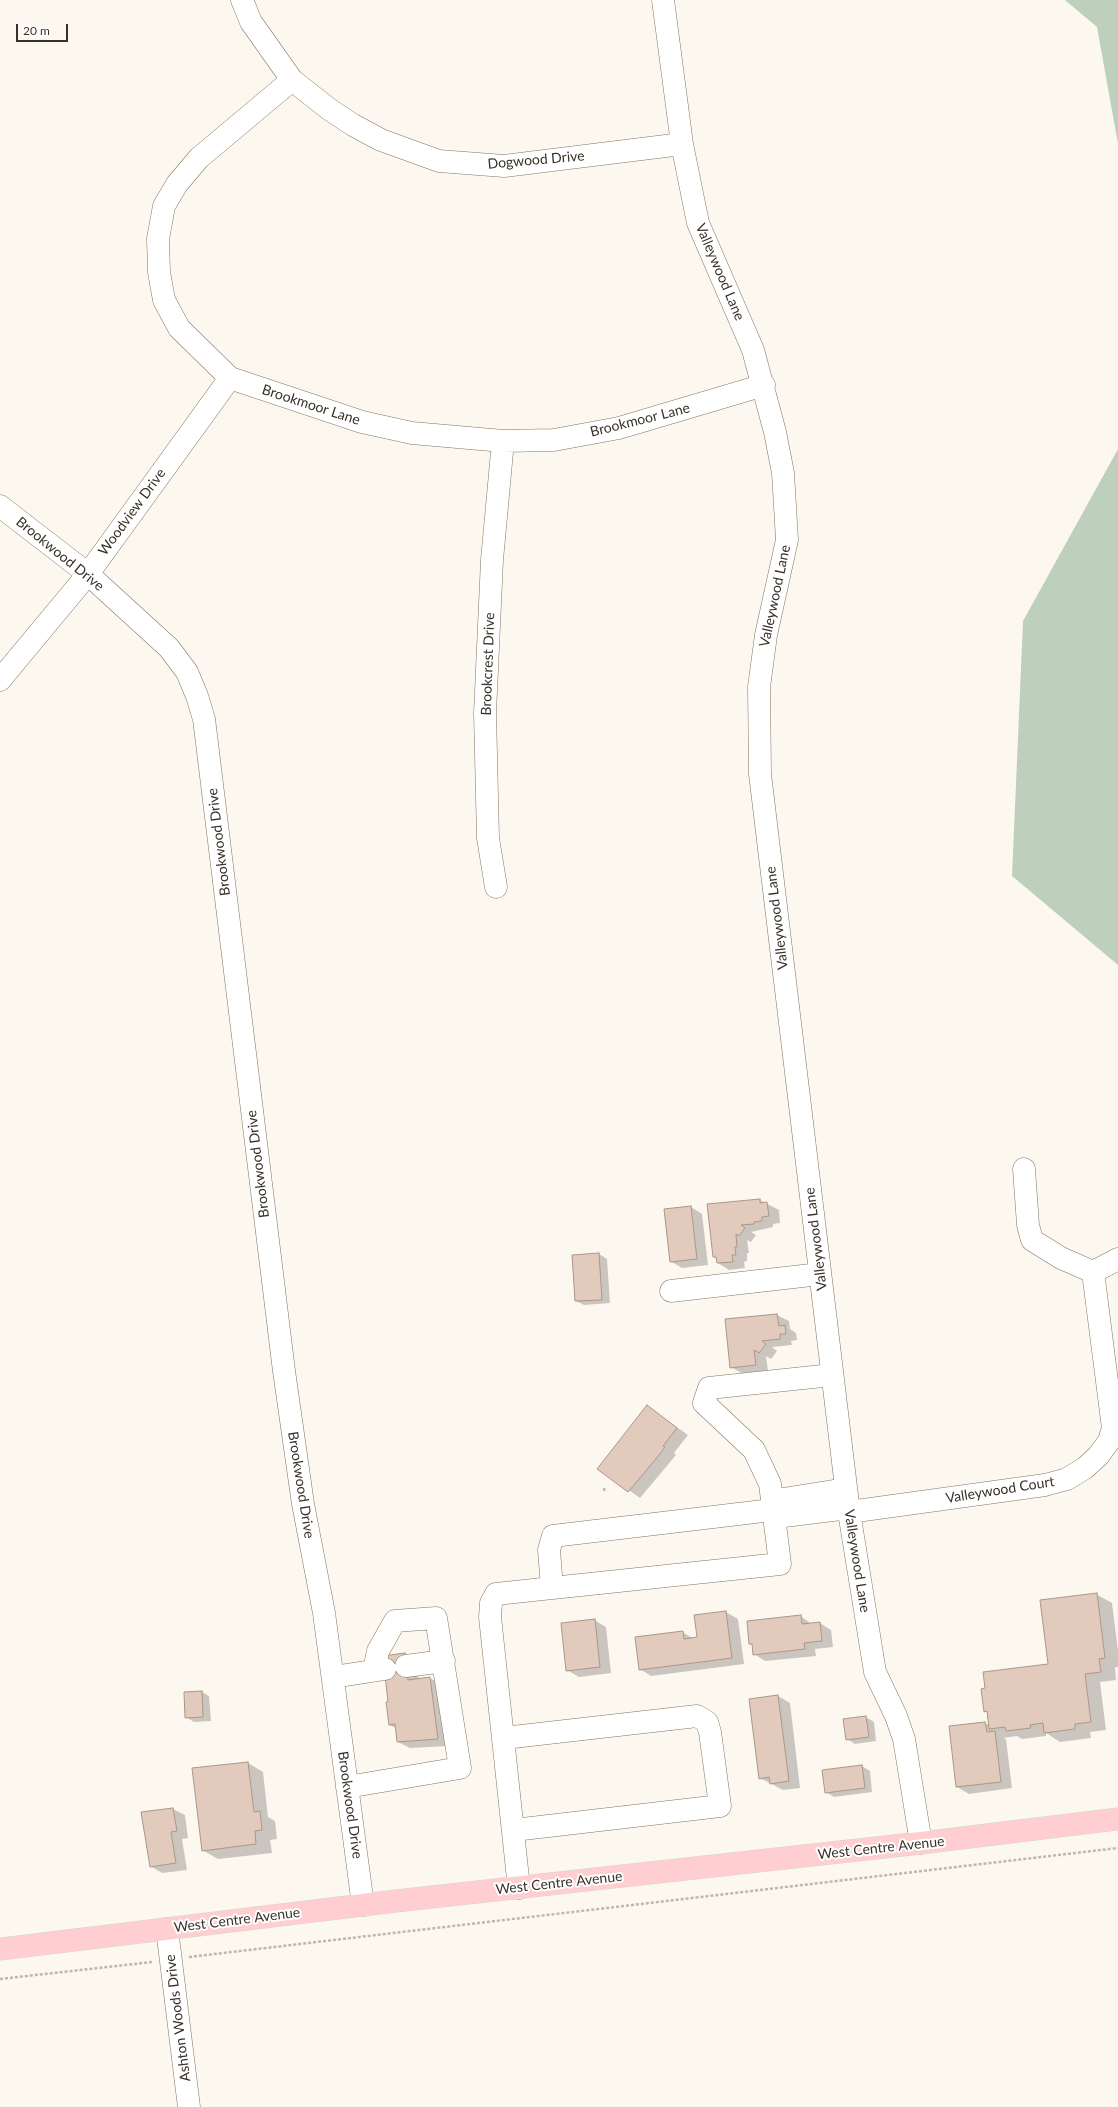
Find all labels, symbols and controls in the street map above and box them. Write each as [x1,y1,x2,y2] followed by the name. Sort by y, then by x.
[18,16,70,42] scale bar
[23,23,50,38] text: 20 m
[487,147,585,173] street label: Dogwood Drive
[692,221,748,323] street label: Valleywood Lane
[260,381,362,429] street label: Brookmoor Lane
[588,399,692,441] street label: Brookmoor Lane
[95,465,169,559] street label: Woodview Drive
[13,513,107,595] street label: Brookwood Drive
[756,543,794,649] street label: Valleywood Lane
[478,612,498,716] street label: Brookcrest Drive
[204,787,234,897] street label: Brookwood Drive
[762,865,792,971] street label: Valleywood Lane
[243,1109,273,1219] street label: Brookwood Drive
[801,1186,831,1292] street label: Valleywood Lane
[284,1430,318,1540] street label: Brookwood Drive
[945,1473,1055,1507] street label: Valleywood Court
[841,1508,873,1614] street label: Valleywood Lane
[334,1750,366,1860] street label: Brookwood Drive
[817,1833,945,1863] street label: West Centre Avenue
[495,1868,623,1898] street label: West Centre Avenue
[173,1904,301,1936] street label: West Centre Avenue
[162,1953,194,2083] street label: Ashton Woods Drive

